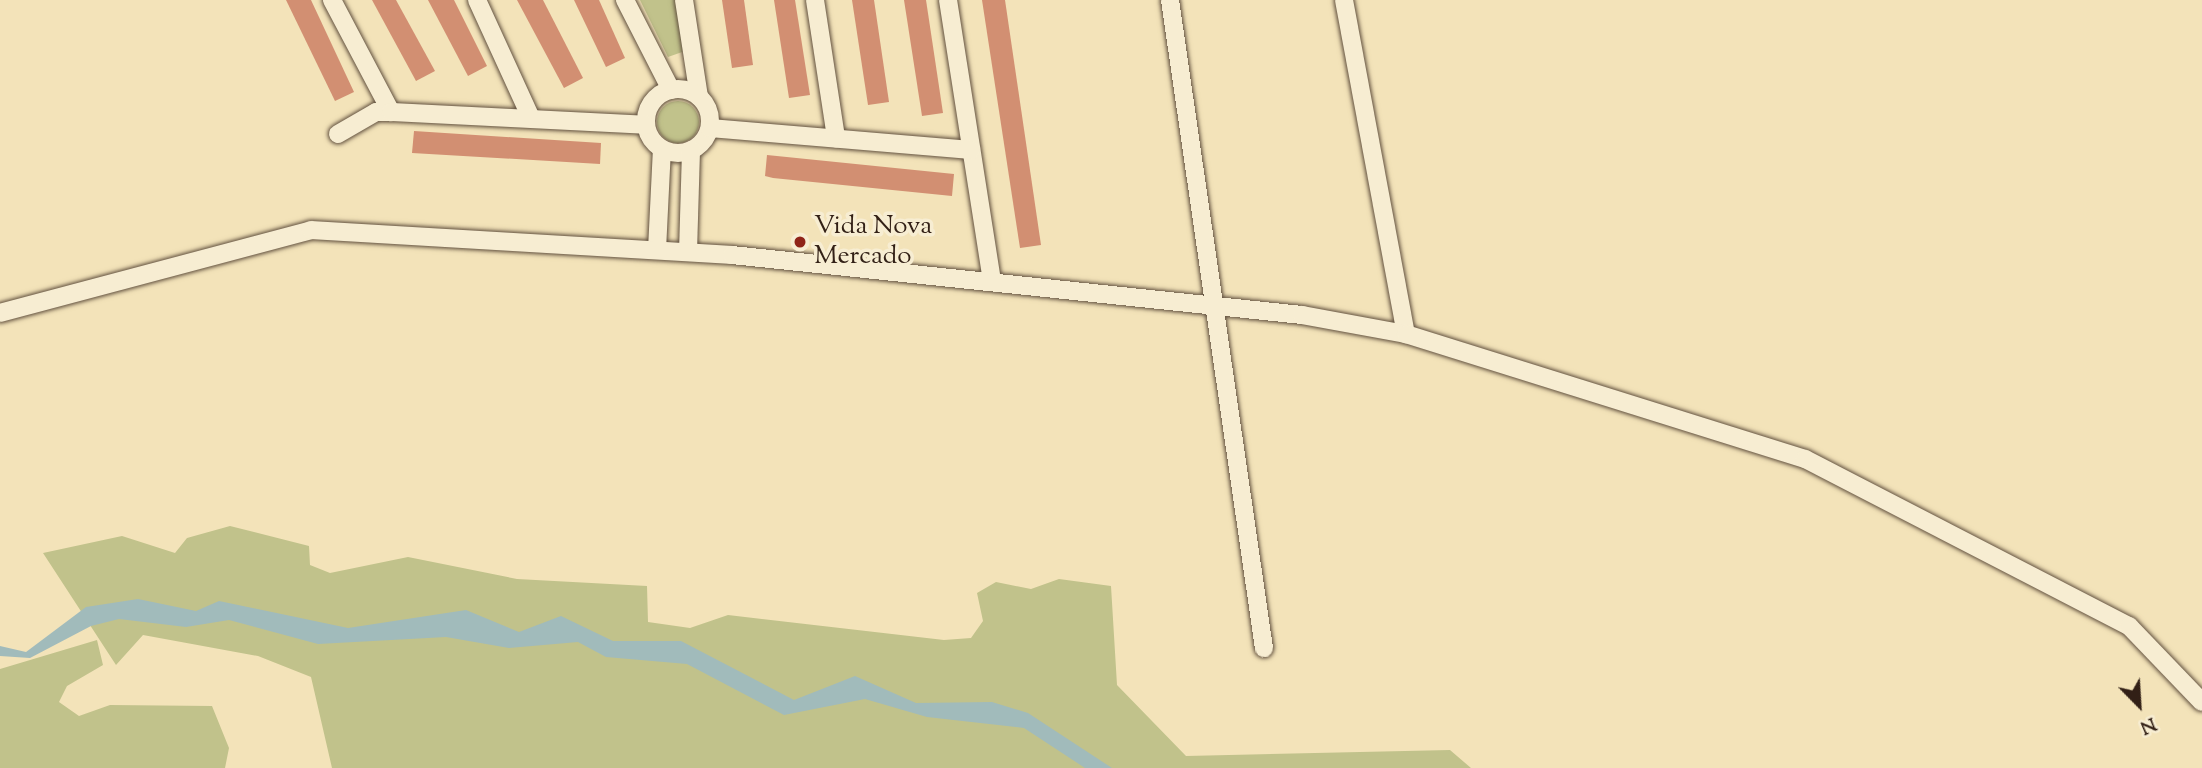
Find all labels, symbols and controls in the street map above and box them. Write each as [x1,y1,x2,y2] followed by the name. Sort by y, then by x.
[814,211,932,272] place label: Vida Nova Mercado
[792,234,808,250] marker: Vida Nova Mercado
[2104,670,2174,740] north arrow
[2135,709,2160,740] text: N

